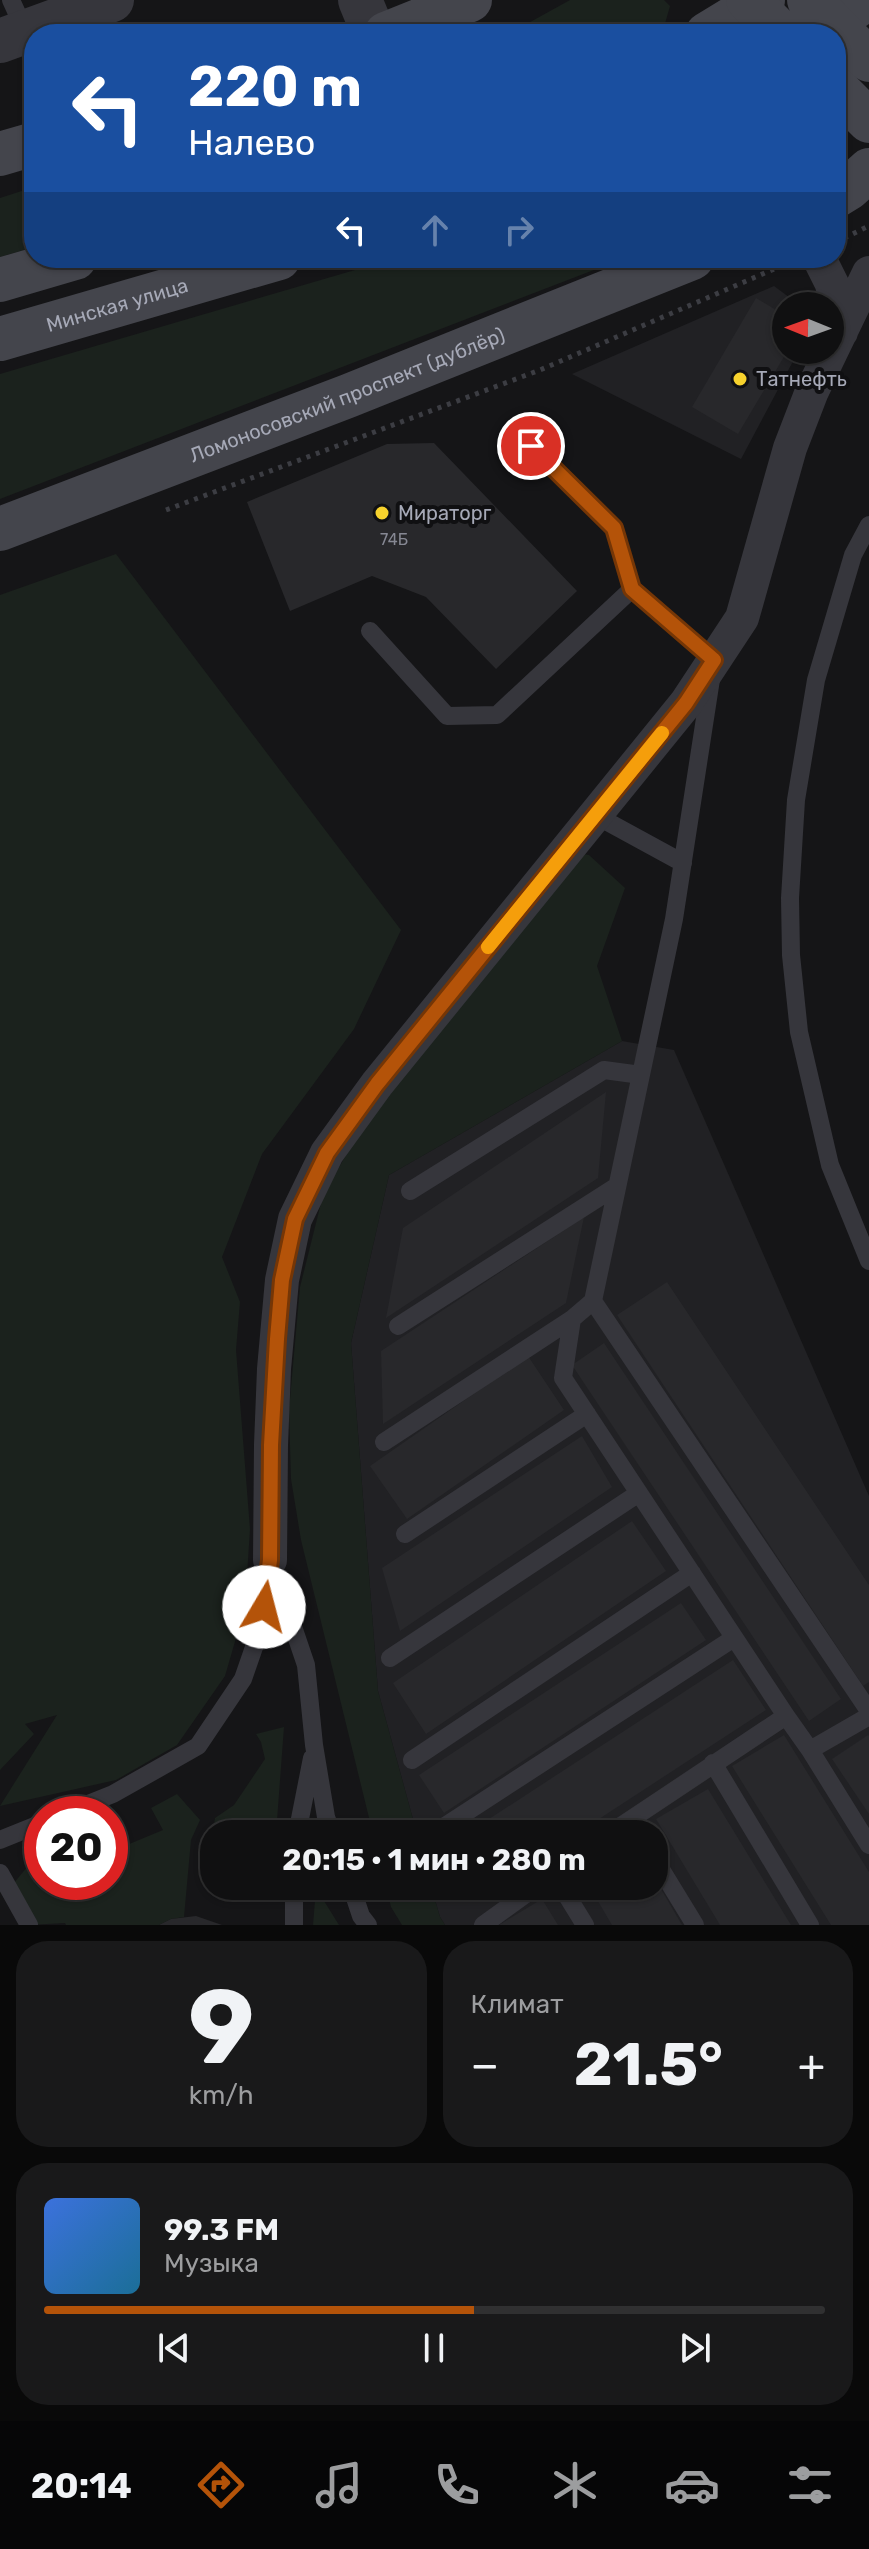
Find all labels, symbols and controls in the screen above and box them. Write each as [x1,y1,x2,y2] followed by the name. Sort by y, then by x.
[188,54,362,120] text: 220 m
[56,56,160,160] icon: left
[188,121,315,164] text: Налево
[329,208,373,252] icon: left
[413,208,457,252] icon: ahead
[497,208,541,252] icon: right
[43,273,191,337] street label: Минская улица
[772,292,844,364] north arrow
[772,292,844,364] map controls
[186,322,508,467] street label: Ломоносовский проспект (дублёр)
[756,367,847,391] place label: Татнефть
[731,370,749,388] marker: Татнефть
[497,412,565,480] pin
[509,424,553,468] icon: arrive
[398,501,492,525] place label: Мираторг
[373,504,391,522] marker: Мираторг
[380,530,408,549] house number: 74Б
[222,1565,306,1649] position arrow
[24,1796,128,1900] speed limit sign: 20
[282,1842,586,1878] text: 20:15 · 1 мин · 280 m
[188,1966,255,2089] text: 9
[471,1989,563,2020] text: Климат
[574,2029,723,2100] text: 21.5°
[471,2039,499,2091] text: −
[798,2039,825,2091] text: +
[189,2080,254,2111] text: km/h
[164,2212,279,2248] text: 99.3 FM
[164,2248,259,2279] text: Музыка
[152,2326,196,2370] icon: previous
[412,2326,456,2370] icon: pause
[673,2326,717,2370] icon: next
[193,2457,249,2513] icon: directions
[311,2457,367,2513] icon: music
[429,2457,485,2513] icon: phone
[547,2457,603,2513] icon: climate
[664,2457,720,2513] icon: car
[782,2457,838,2513] icon: filters
[31,2464,132,2507] text: 20:14

